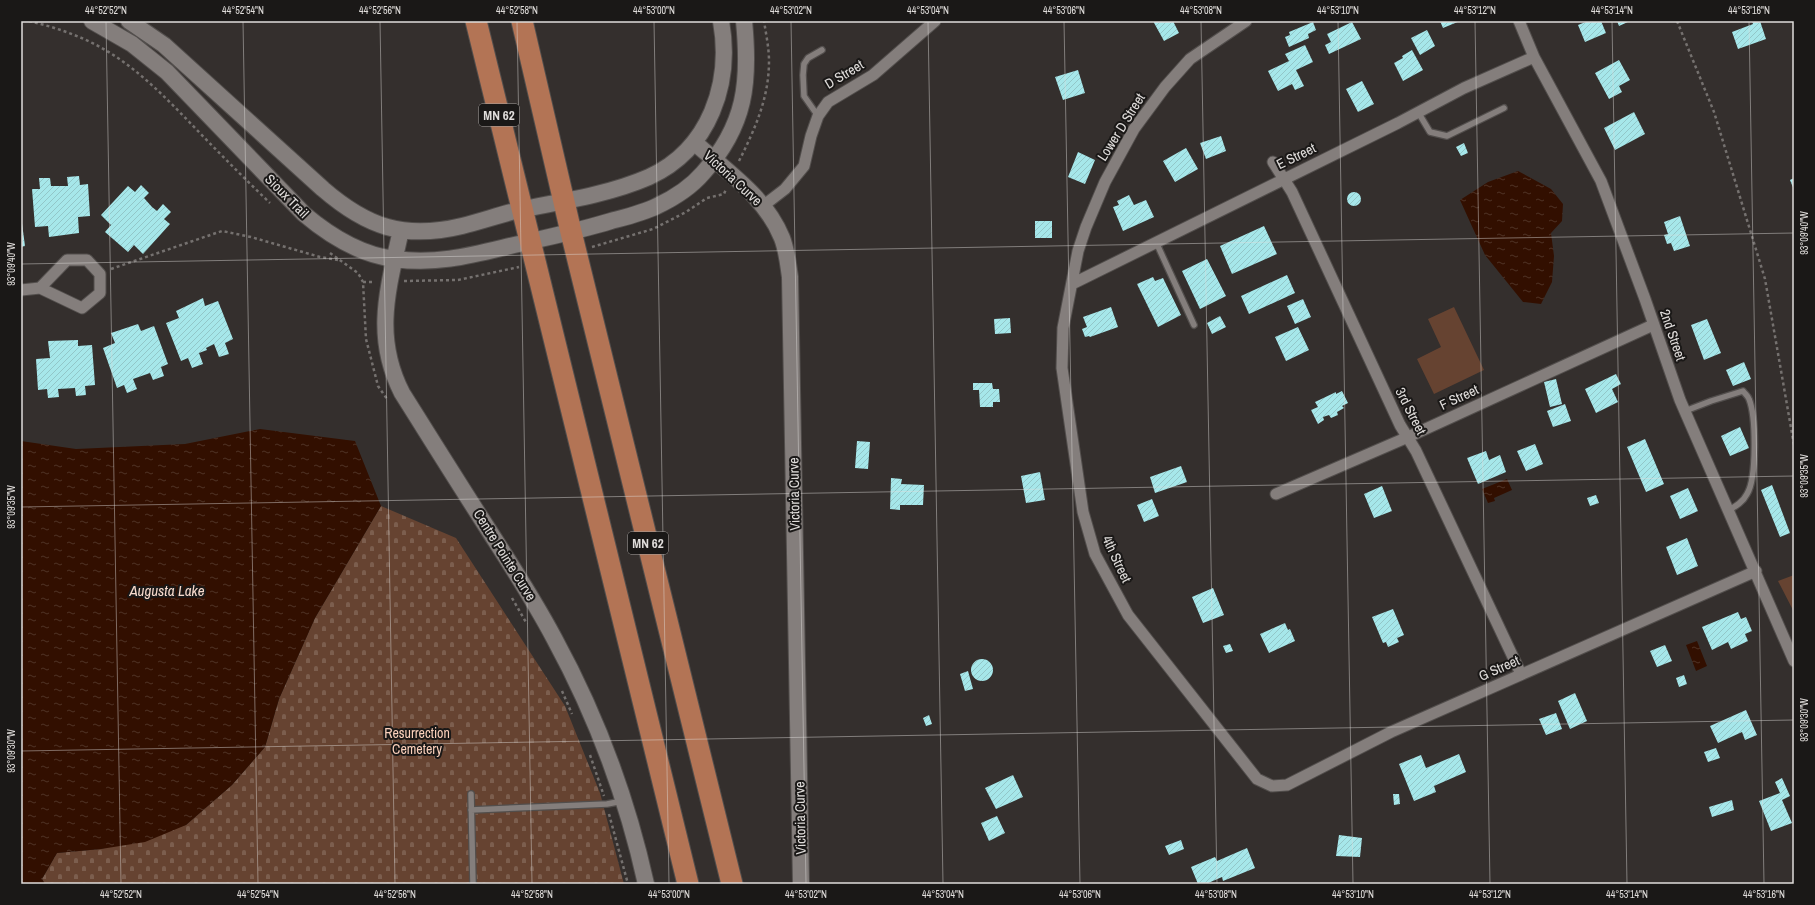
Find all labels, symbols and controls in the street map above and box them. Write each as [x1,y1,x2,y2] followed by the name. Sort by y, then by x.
[85,4,127,17] text: 44°52'52"N
[222,4,264,17] text: 44°52'54"N
[359,4,401,17] text: 44°52'56"N
[496,4,538,17] text: 44°52'58"N
[633,4,675,17] text: 44°53'00"N
[770,4,812,17] text: 44°53'02"N
[907,4,949,17] text: 44°53'04"N
[1043,4,1085,17] text: 44°53'06"N
[1180,4,1222,17] text: 44°53'08"N
[1317,4,1359,17] text: 44°53'10"N
[1454,4,1496,17] text: 44°53'12"N
[1591,4,1633,17] text: 44°53'14"N
[1728,4,1770,17] text: 44°53'16"N
[821,55,867,93] street label: D Street
[1093,90,1149,164] street label: Lower D Street
[479,104,519,126] road number: MN 62
[1273,139,1319,173] street label: E Street
[700,146,766,210] street label: Victoria Curve
[261,170,313,222] street label: Sioux Trail
[1798,211,1811,255] text: 93°09'40"W
[5,242,18,286] text: 93°09'40"W
[1656,307,1690,363] street label: 2nd Street
[1437,380,1481,414] street label: F Street
[1392,384,1430,438] street label: 3rd Street
[1798,454,1811,498] text: 93°09'35"W
[784,457,804,531] street label: Victoria Curve
[5,485,18,529] text: 93°09'35"W
[470,506,540,604] street label: Centre Pointe Curve
[628,532,668,554] road number: MN 62
[1098,533,1136,585] street label: 4th Street
[128,580,205,601] water label: Augusta Lake
[1476,651,1522,685] street label: G Street
[1798,698,1811,742] text: 93°09'30"W
[384,724,450,758] park label: Resurrection Cemetery
[5,729,18,773] text: 93°09'30"W
[790,781,810,855] street label: Victoria Curve
[100,888,142,901] text: 44°52'52"N
[237,888,279,901] text: 44°52'54"N
[374,888,416,901] text: 44°52'56"N
[511,888,553,901] text: 44°52'58"N
[648,888,690,901] text: 44°53'00"N
[785,888,827,901] text: 44°53'02"N
[922,888,964,901] text: 44°53'04"N
[1059,888,1101,901] text: 44°53'06"N
[1195,888,1237,901] text: 44°53'08"N
[1332,888,1374,901] text: 44°53'10"N
[1469,888,1511,901] text: 44°53'12"N
[1606,888,1648,901] text: 44°53'14"N
[1743,888,1785,901] text: 44°53'16"N

